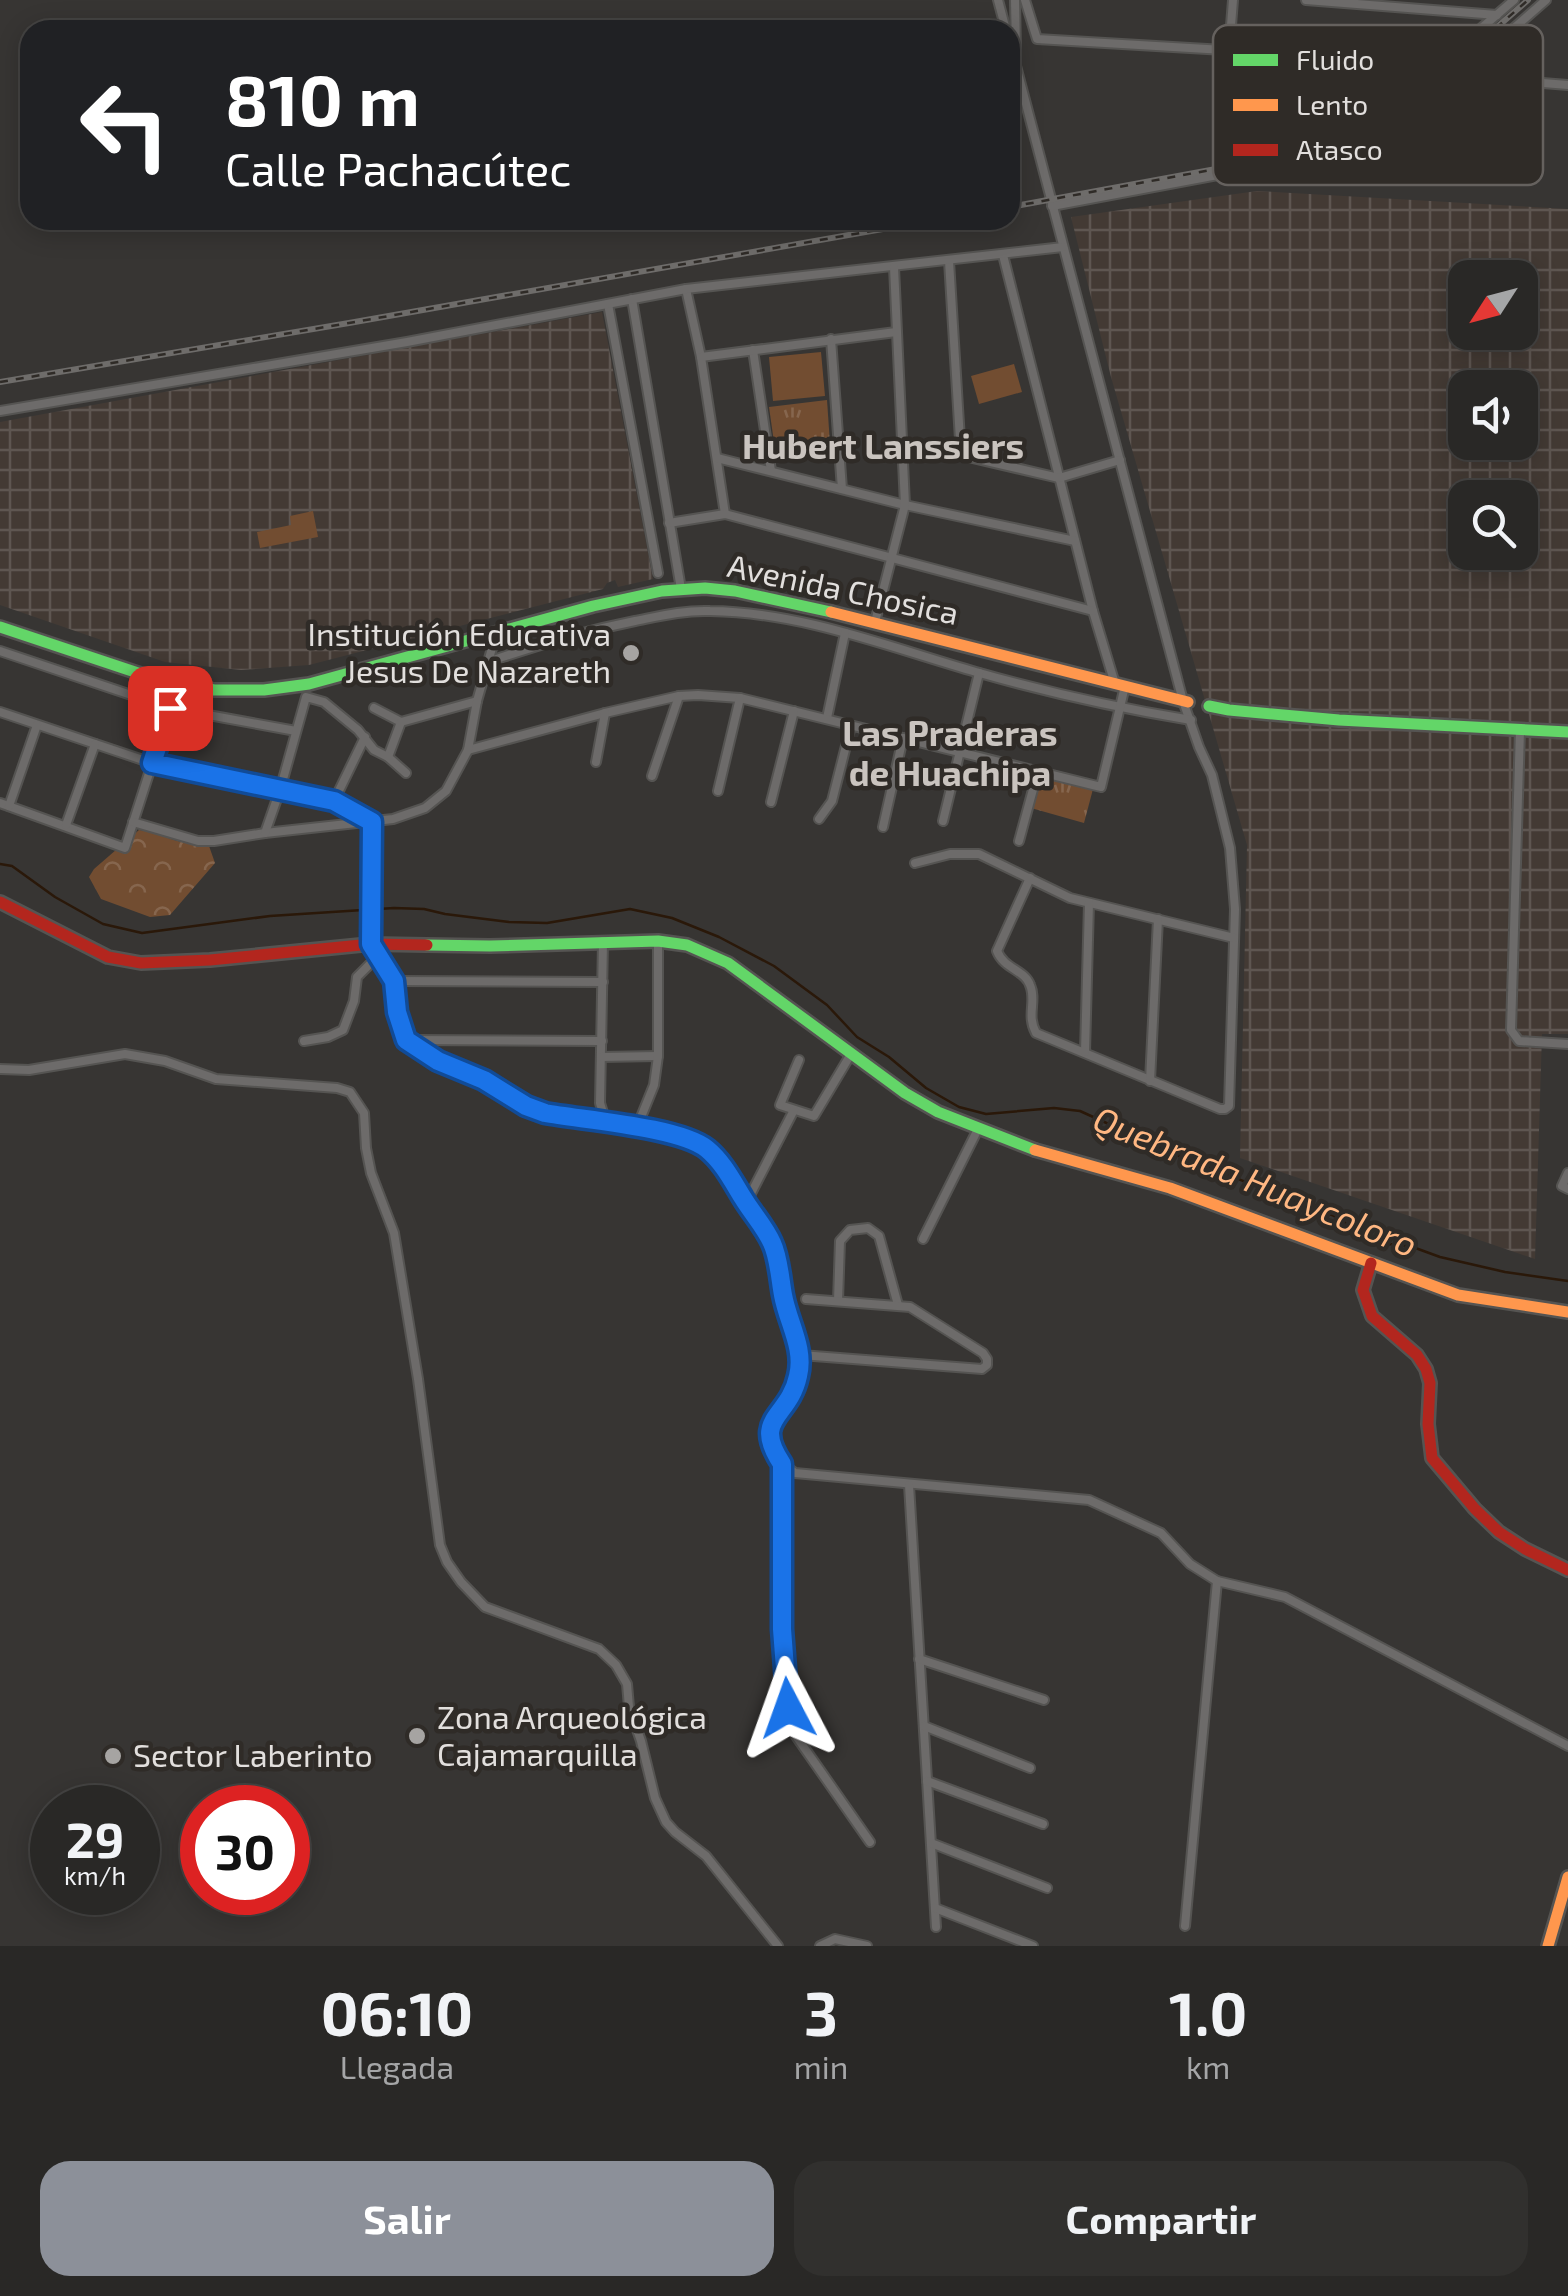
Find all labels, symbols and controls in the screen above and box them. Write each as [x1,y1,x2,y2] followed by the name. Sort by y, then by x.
[1213,25,1543,185] legend
[1296,42,1374,76] text: Fluido
[225,56,420,140] text: 810 m
[60,60,190,190] icon: left
[1296,87,1368,121] text: Lento
[1296,132,1383,166] text: Atasco
[225,141,571,195] text: Calle Pachacútec
[1448,260,1538,350] north arrow
[1448,260,1538,570] map controls
[1448,370,1538,460] button: sound
[742,424,1024,466] district label: Hubert Lanssiers
[1448,480,1538,570] button: search
[724,545,962,631] street label: Avenida Chosica
[308,614,611,689] place label: Institución Educativa Jesus De Nazareth
[620,642,642,664] marker: Institución Educativa Jesus De Nazareth
[128,666,213,751] pin
[143,681,198,736] icon: arrive
[842,711,1058,793] district label: Las Praderas de Huachipa
[1087,1096,1424,1265] water label: Quebrada Huaycoloro
[736,1656,840,1760] position arrow
[437,1697,707,1773] place label: Zona Arqueológica Cajamarquilla
[406,1725,428,1747] marker: Zona Arqueológica Cajamarquilla
[133,1735,373,1773] place label: Sector Laberinto
[102,1745,124,1767] marker: Sector Laberinto
[180,1785,310,1915] speed limit sign: 30
[66,1808,124,1868] text: 29
[64,1860,126,1890] text: km/h
[321,1976,473,2048] text: 06:10
[804,1976,838,2048] text: 3
[1169,1976,1247,2048] text: 1.0
[340,2047,454,2085] text: Llegada
[794,2047,848,2085] text: min
[1186,2047,1230,2085] text: km
[40,2161,774,2276] button: Salir
[794,2161,1528,2276] button: Compartir

